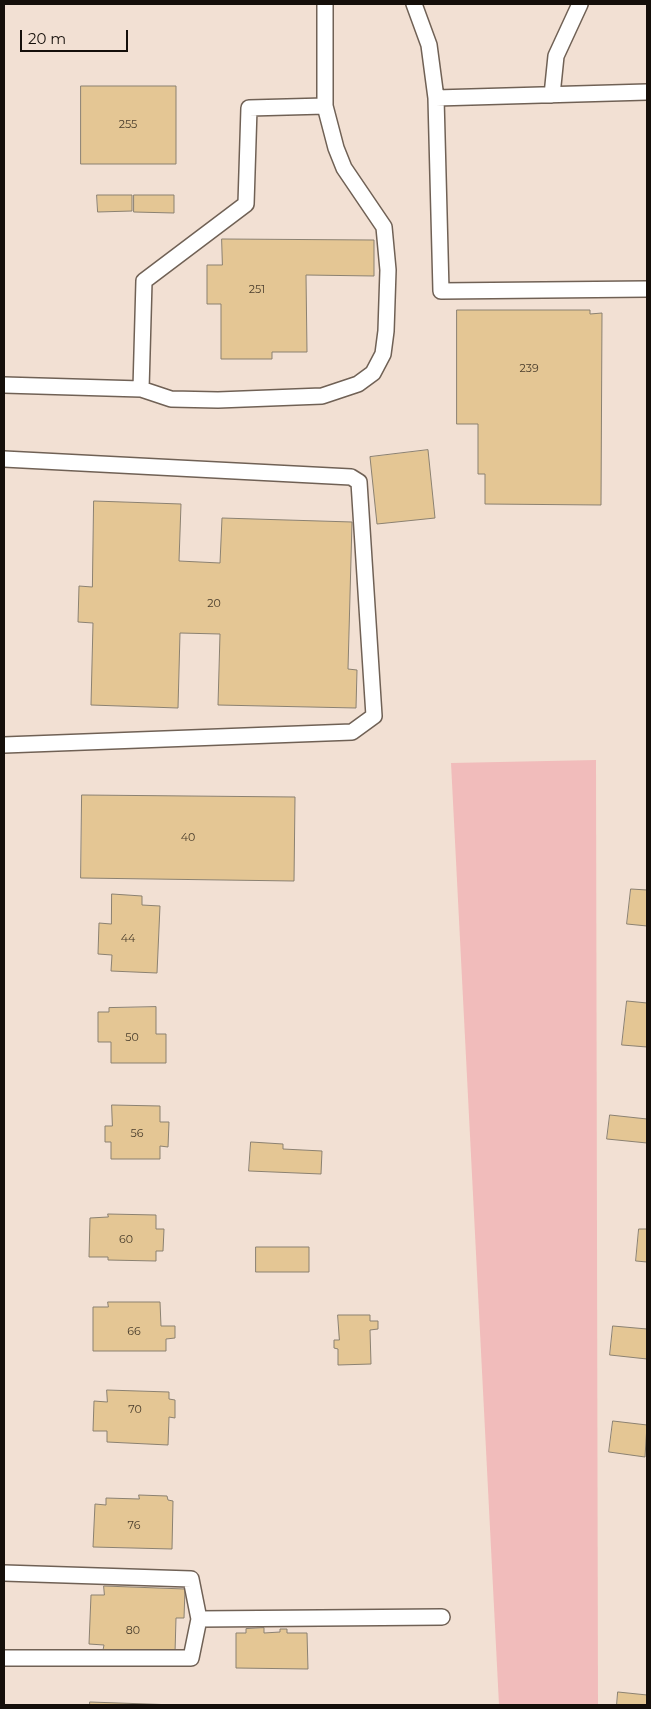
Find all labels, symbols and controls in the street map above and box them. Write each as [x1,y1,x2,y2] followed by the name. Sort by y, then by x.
[22,20,130,52] scale bar
[28,29,66,48] text: 20 m
[119,118,137,132] house number: 255
[249,283,265,297] house number: 251
[519,362,539,376] house number: 239
[207,597,221,611] house number: 20
[181,831,195,845] house number: 40
[121,932,135,946] house number: 44
[125,1031,139,1045] house number: 50
[131,1127,143,1141] house number: 56
[119,1233,133,1247] house number: 60
[127,1325,141,1339] house number: 66
[128,1403,142,1417] house number: 70
[128,1519,140,1533] house number: 76
[126,1624,140,1638] house number: 80

